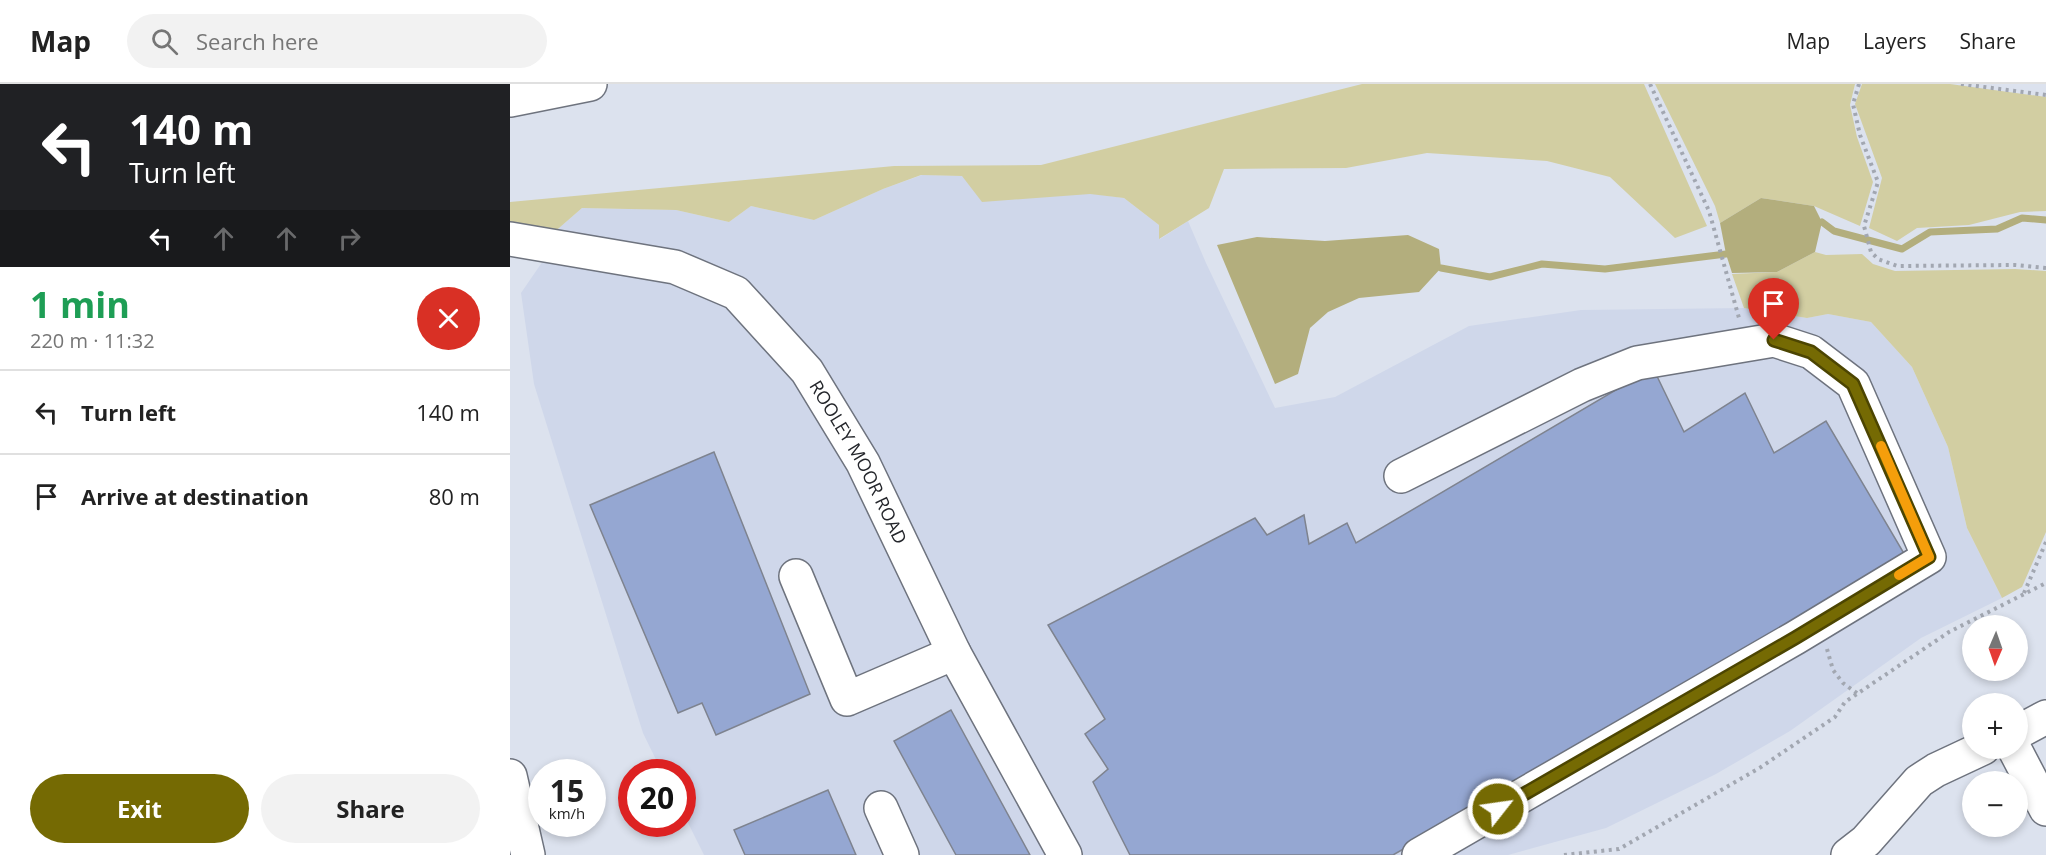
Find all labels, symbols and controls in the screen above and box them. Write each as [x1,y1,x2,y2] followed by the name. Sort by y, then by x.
[127,14,547,68] search box
[30,22,91,60] text: Map
[148,25,181,58] icon: search
[196,26,319,56] text: Search here
[1787,27,1830,55] text: Map
[1863,27,1927,55] text: Layers
[1960,27,2016,55] text: Share
[129,100,253,157] text: 140 m
[30,108,108,186] icon: left
[129,154,236,191] text: Turn left
[144,222,177,255] icon: left
[207,222,240,255] icon: ahead
[270,222,303,255] icon: ahead
[333,222,366,255] icon: right
[1748,278,1799,340] pin
[30,280,130,329] text: 1 min
[417,287,480,350] button: close
[1757,287,1790,320] icon: arrive
[30,327,155,354] text: 220 m · 11:32
[805,376,913,548] street label: ROOLEY MOOR ROAD
[30,396,63,429] icon: left
[81,397,176,427] text: Turn left
[416,397,480,427] text: 140 m
[30,480,63,513] icon: arrive
[81,481,309,511] text: Arrive at destination
[429,481,480,511] text: 80 m
[1962,615,2028,681] north arrow
[1962,615,2028,837] map controls
[1962,693,2028,759] button: +
[618,759,696,837] speed limit sign: 20
[550,770,584,811] text: 15
[1962,771,2028,837] button: −
[30,774,249,843] button: Exit
[261,774,480,843] button: Share
[1466,777,1530,841] position arrow
[549,803,585,823] text: km/h

